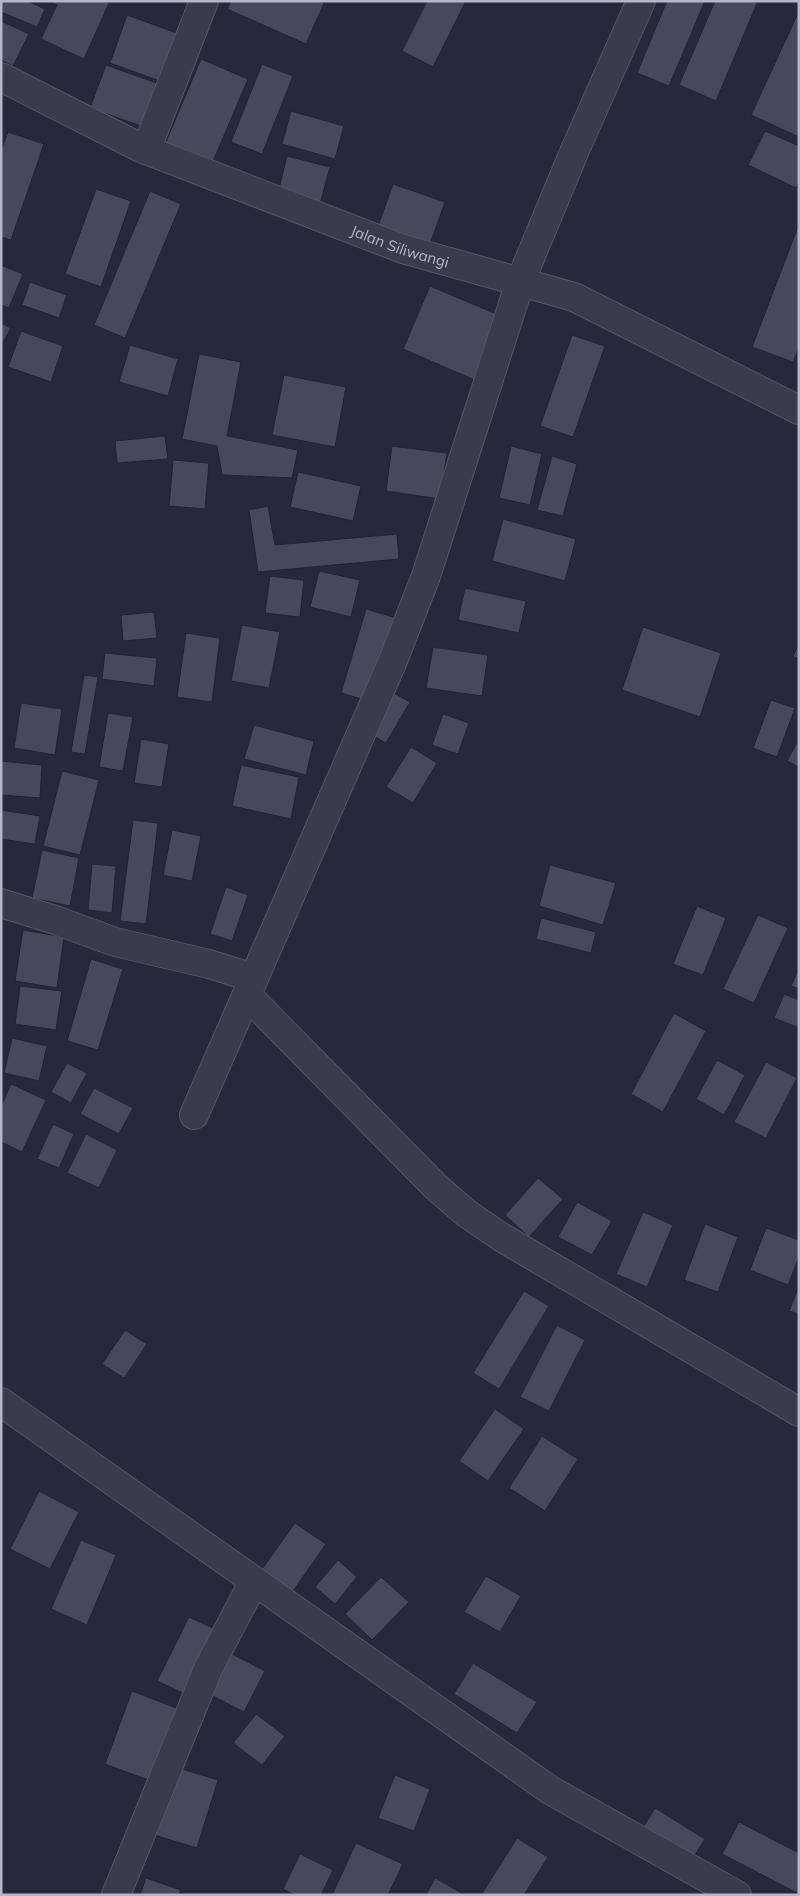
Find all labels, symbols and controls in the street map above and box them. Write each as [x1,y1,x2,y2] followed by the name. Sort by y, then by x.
[348,220,451,271] street label: Jalan Siliwangi

